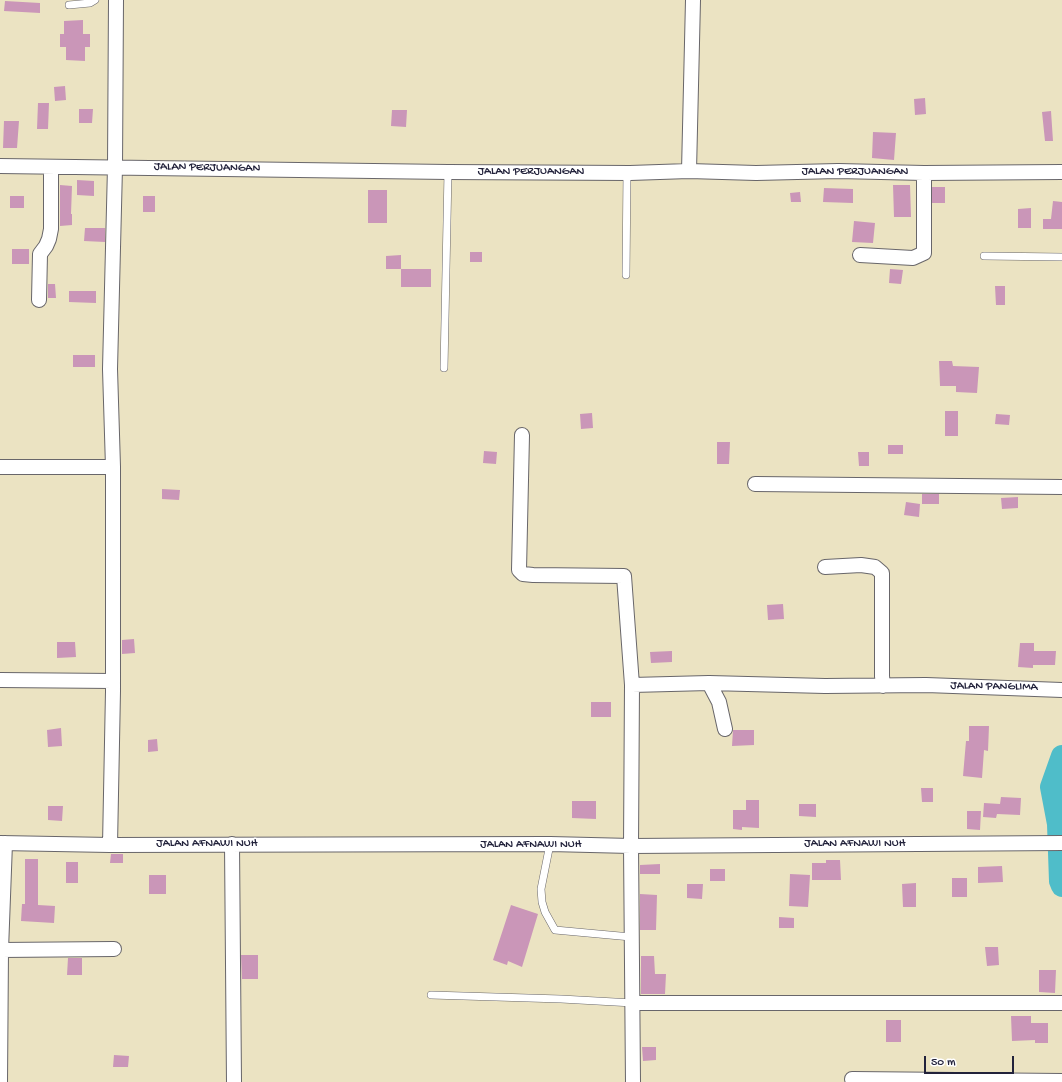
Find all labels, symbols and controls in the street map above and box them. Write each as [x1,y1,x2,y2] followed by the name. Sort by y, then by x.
[154,160,260,176] street label: JALAN PERJUANGAN
[478,165,584,179] street label: JALAN PERJUANGAN
[802,165,908,179] street label: JALAN PERJUANGAN
[950,679,1038,695] street label: JALAN PANGLIMA
[156,837,258,851] street label: JALAN AFNAWI NUH
[804,837,906,851] street label: JALAN AFNAWI NUH
[480,838,582,852] street label: JALAN AFNAWI NUH
[926,1048,1016,1074] scale bar
[931,1056,956,1070] text: 50 m

